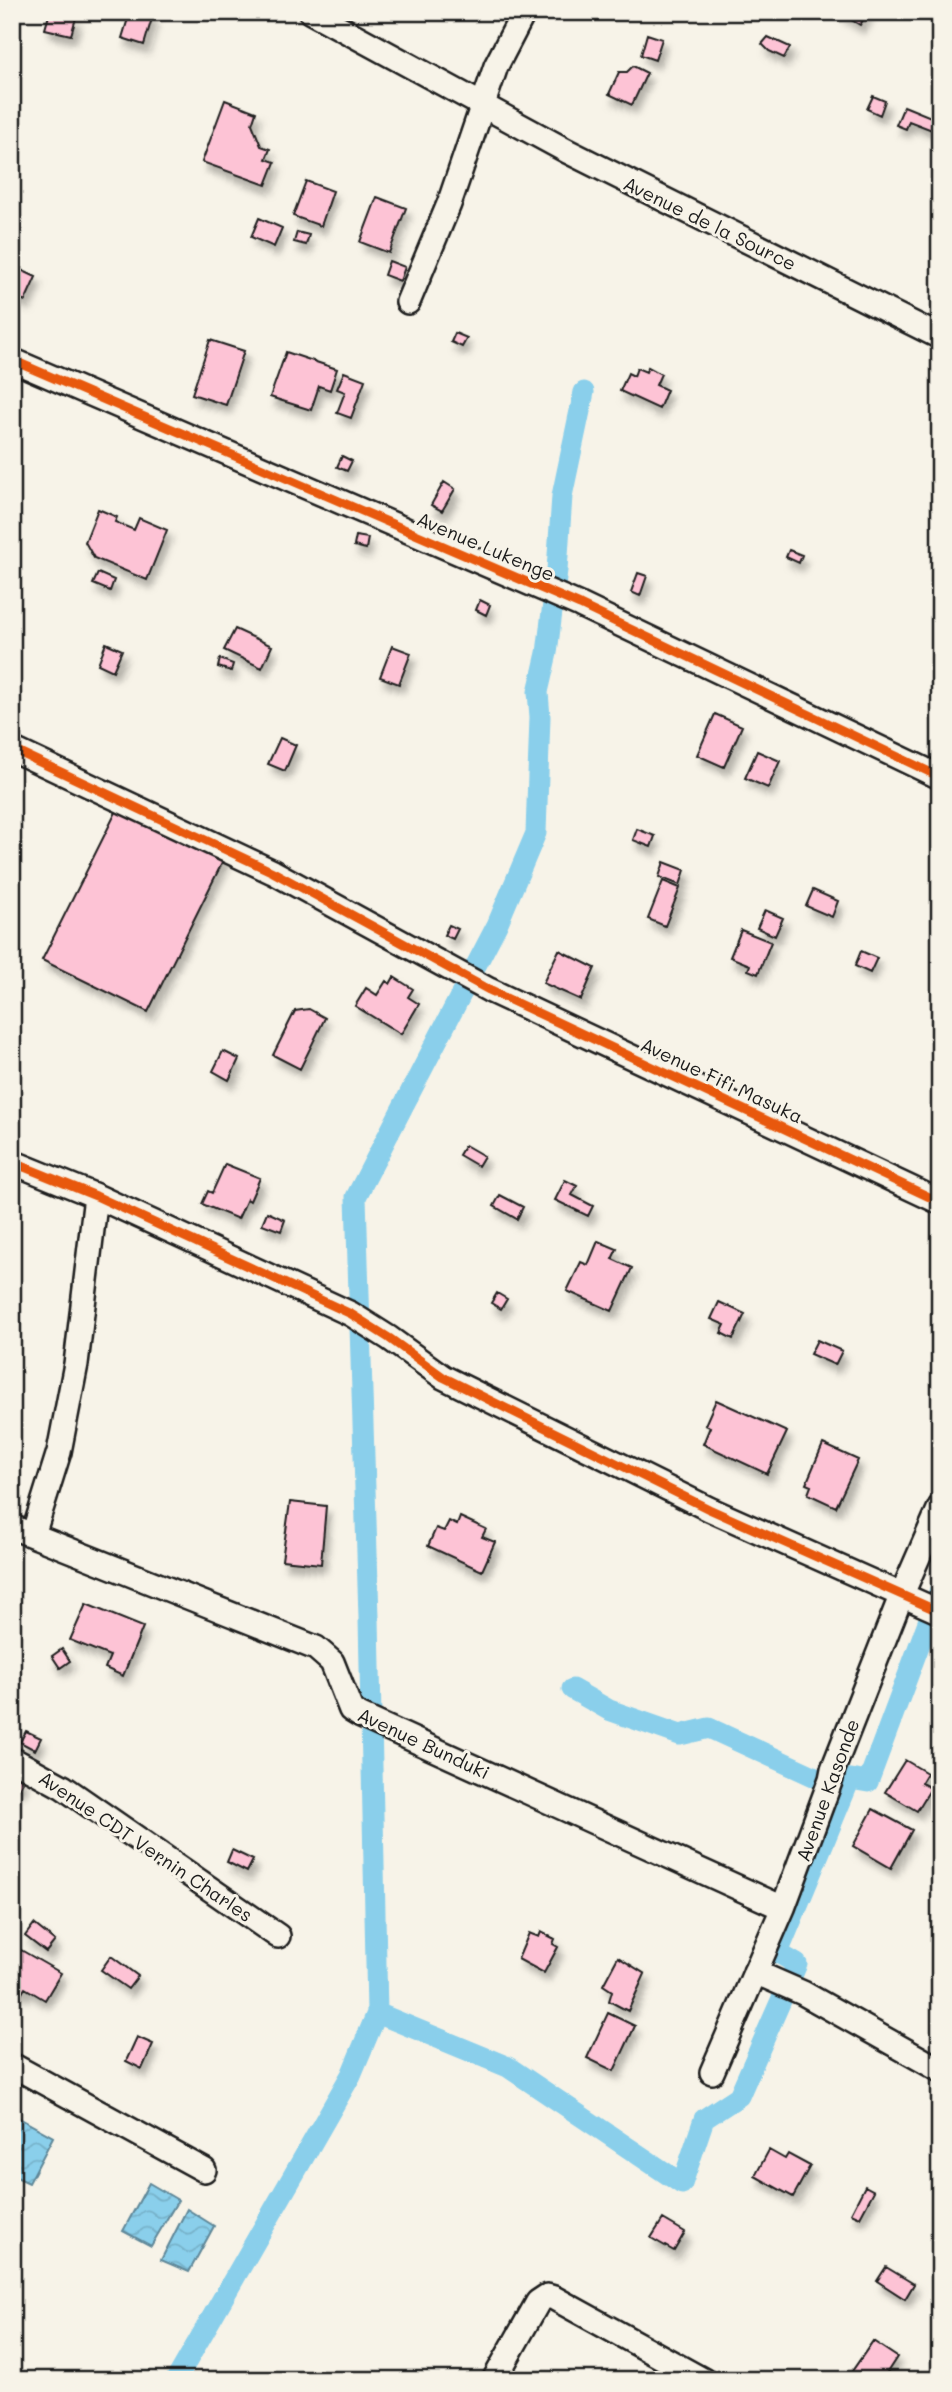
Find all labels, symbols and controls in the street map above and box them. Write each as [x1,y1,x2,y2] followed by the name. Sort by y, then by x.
[619,170,801,276] street label: Avenue de la Source
[413,506,559,586] street label: Avenue Lukenge
[637,1031,807,1129] street label: Avenue Fifi Masuka
[354,1701,494,1785] street label: Avenue Bunduki
[790,1715,864,1865] street label: Avenue Kasonde
[34,1765,258,1927] street label: Avenue CDT Vernin Charles

